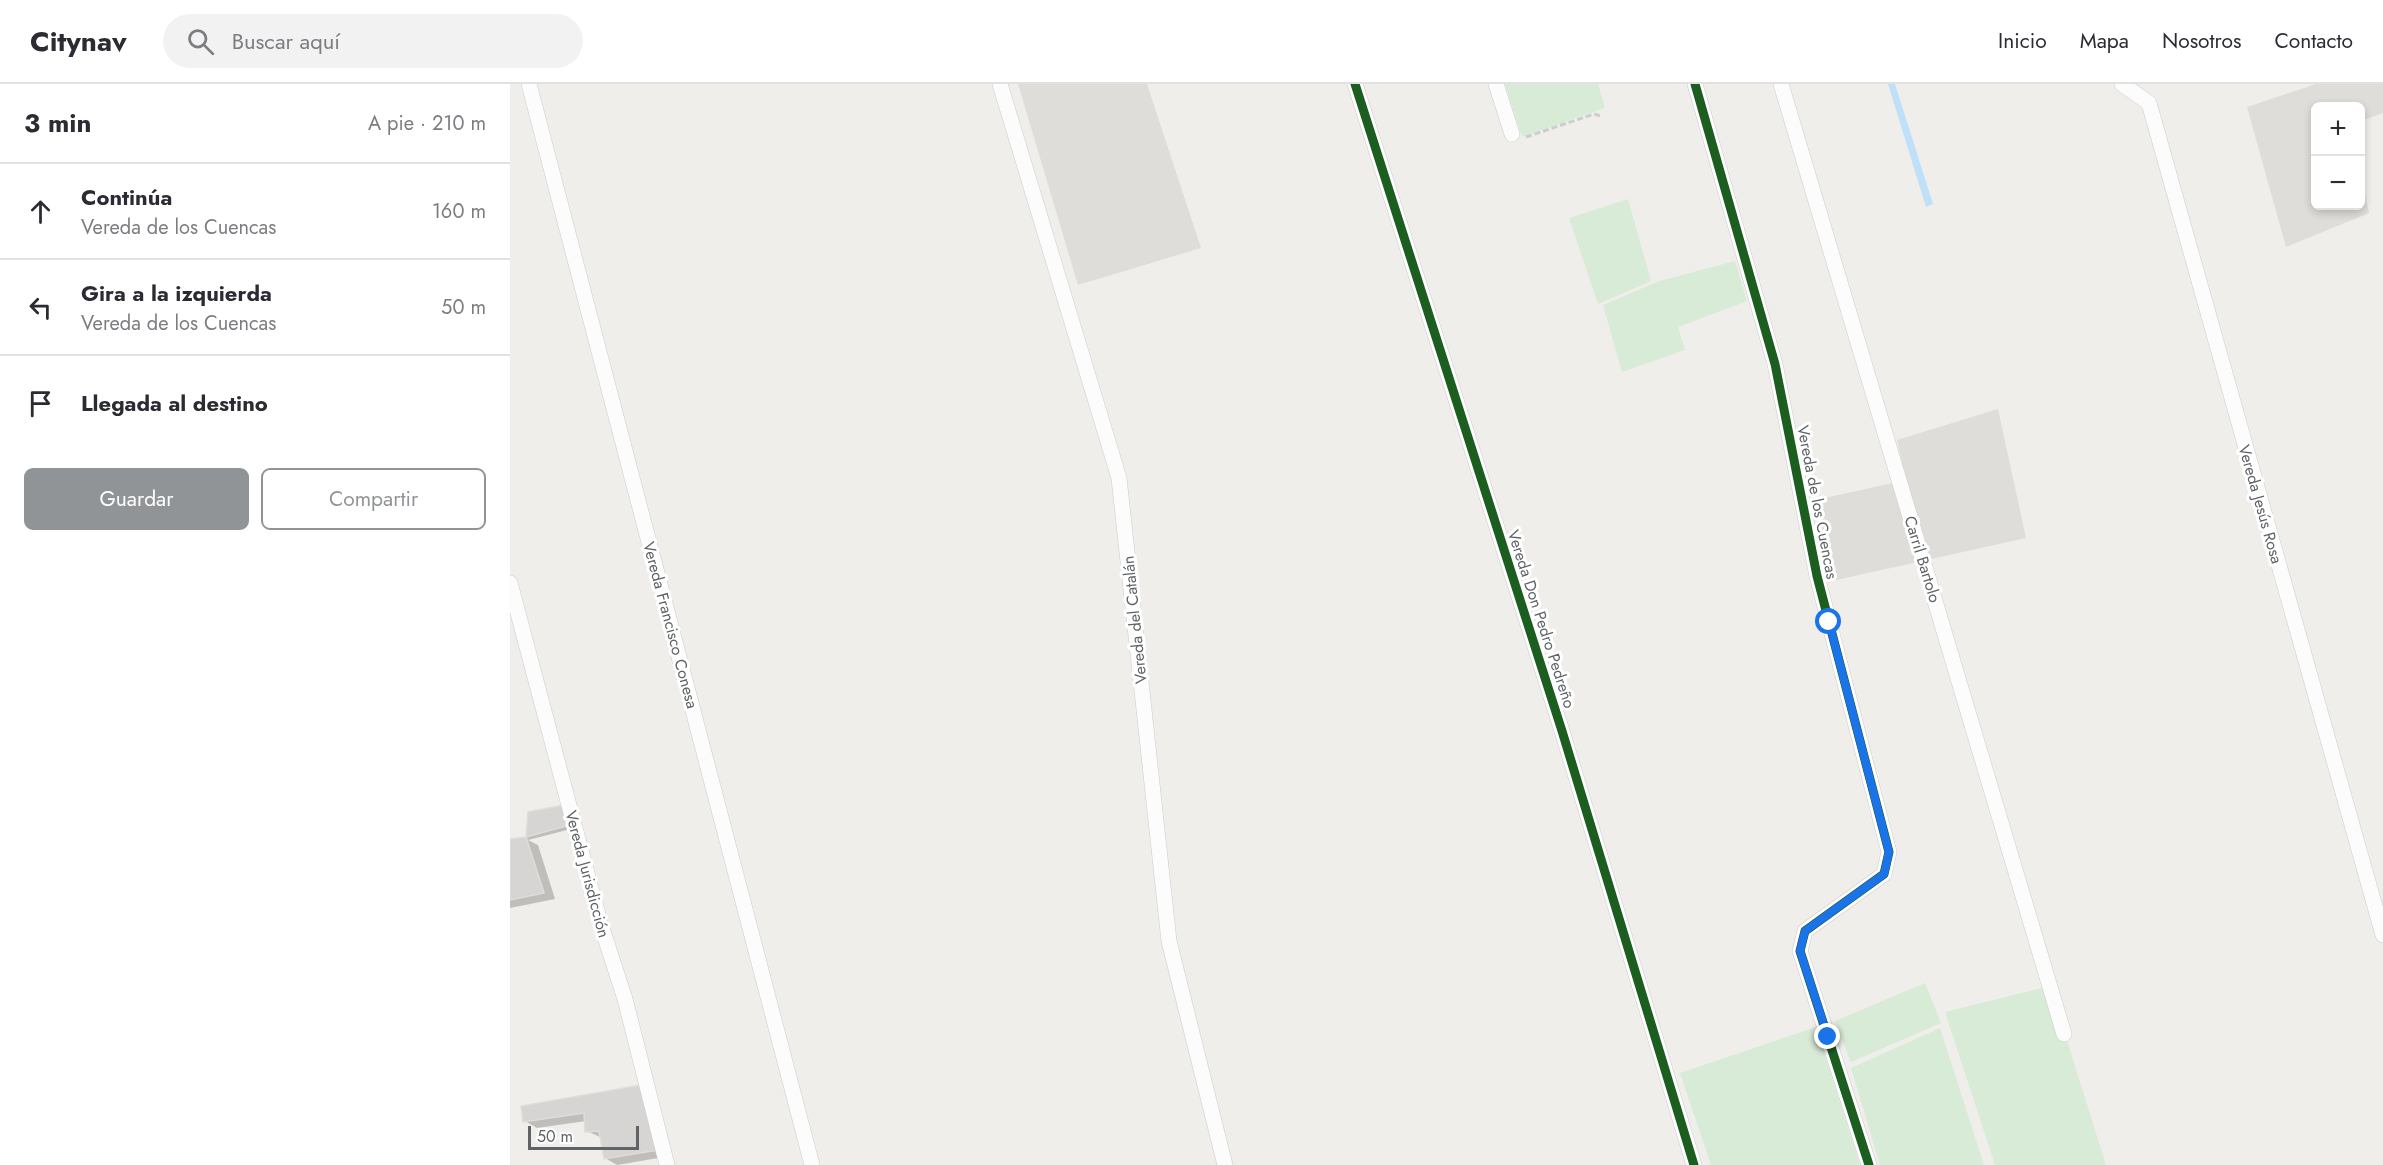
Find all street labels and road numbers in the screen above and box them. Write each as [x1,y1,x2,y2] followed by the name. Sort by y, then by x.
[1791,423,1844,581] street label: Vereda de los Cuencas
[2233,442,2288,566] street label: Vereda Jesús Rosa
[1898,513,1947,605] street label: Carril Bartolo
[1502,527,1581,711] street label: Vereda Don Pedro Pedreño
[637,539,704,711] street label: Vereda Francisco Conesa
[1116,555,1153,685] street label: Vereda del Catalán
[559,808,616,940] street label: Vereda Jurisdicción

